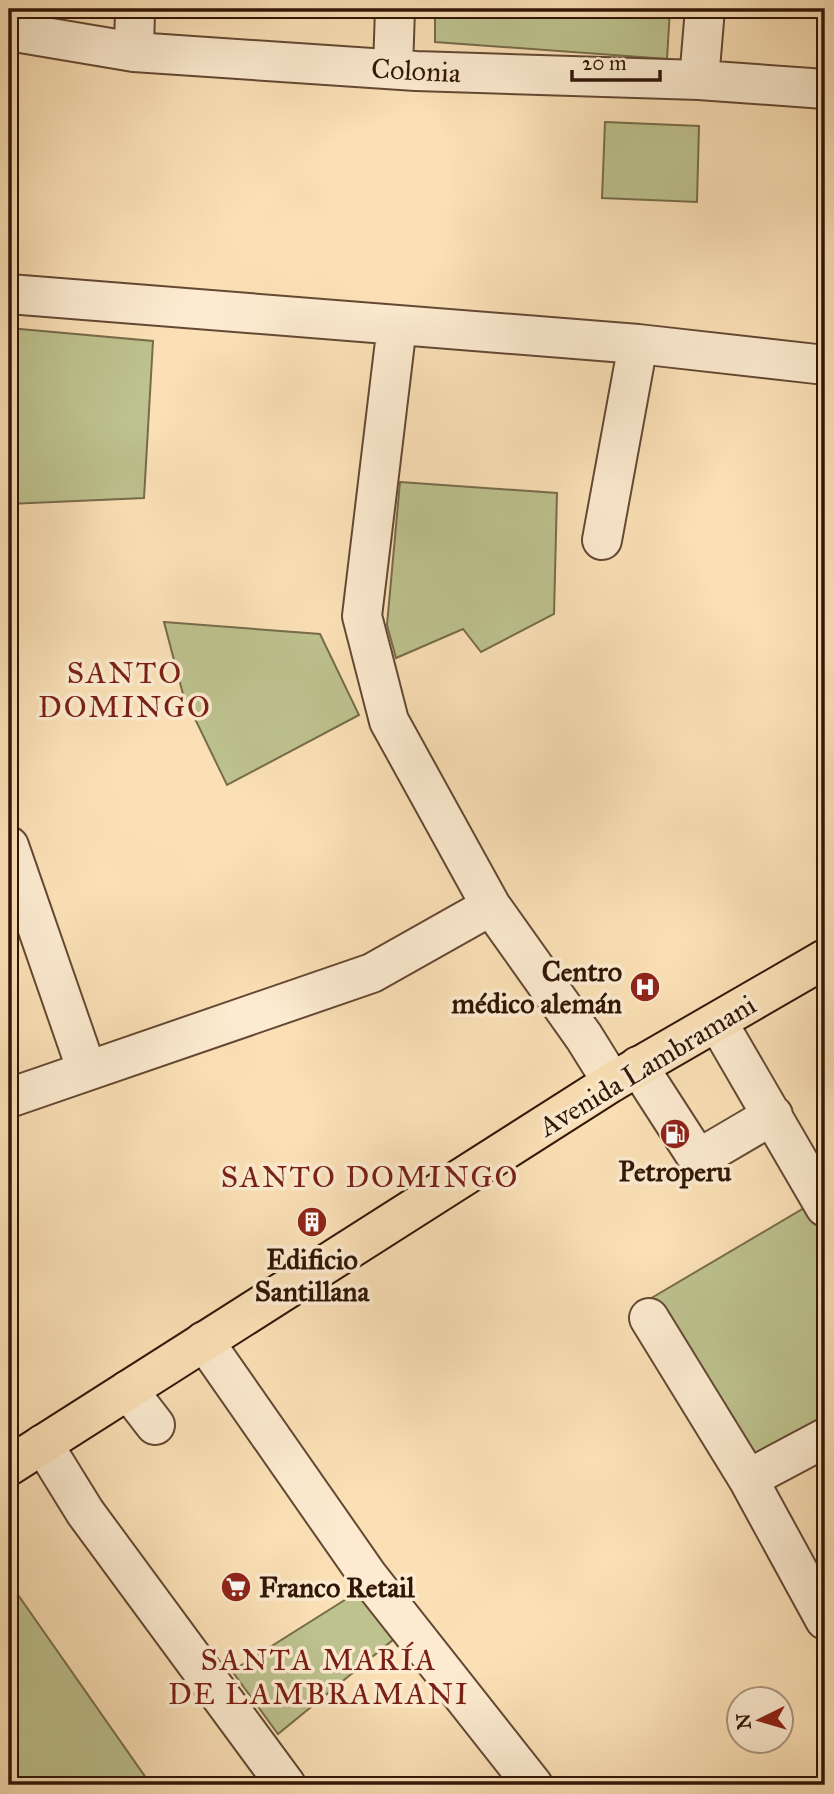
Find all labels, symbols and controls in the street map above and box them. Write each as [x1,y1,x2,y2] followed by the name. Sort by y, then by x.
[572,38,659,82] scale bar
[582,50,627,76] text: 20 m
[370,51,462,90] street label: Colonia
[38,655,212,725] district label: SANTO DOMINGO
[451,954,622,1021] place label: Centro médico alemán
[628,970,662,1004] hospital icon: Centro médico alemán
[532,987,762,1145] street label: Avenida Lambramani
[658,1117,692,1151] fuel station icon: Petroperu
[619,1154,731,1189] place label: Petroperu
[221,1159,519,1195] district label: SANTO DOMINGO
[295,1205,329,1239] building icon: Edificio Santillana
[255,1242,370,1309] place label: Edificio Santillana
[219,1570,253,1604] supermarket icon: Franco Retail
[259,1570,415,1605] place label: Franco Retail
[168,1641,470,1712] district label: SANTA MARÍA DE LAMBRAMANI
[726,1686,796,1756] north arrow
[731,1712,756,1730] text: N

